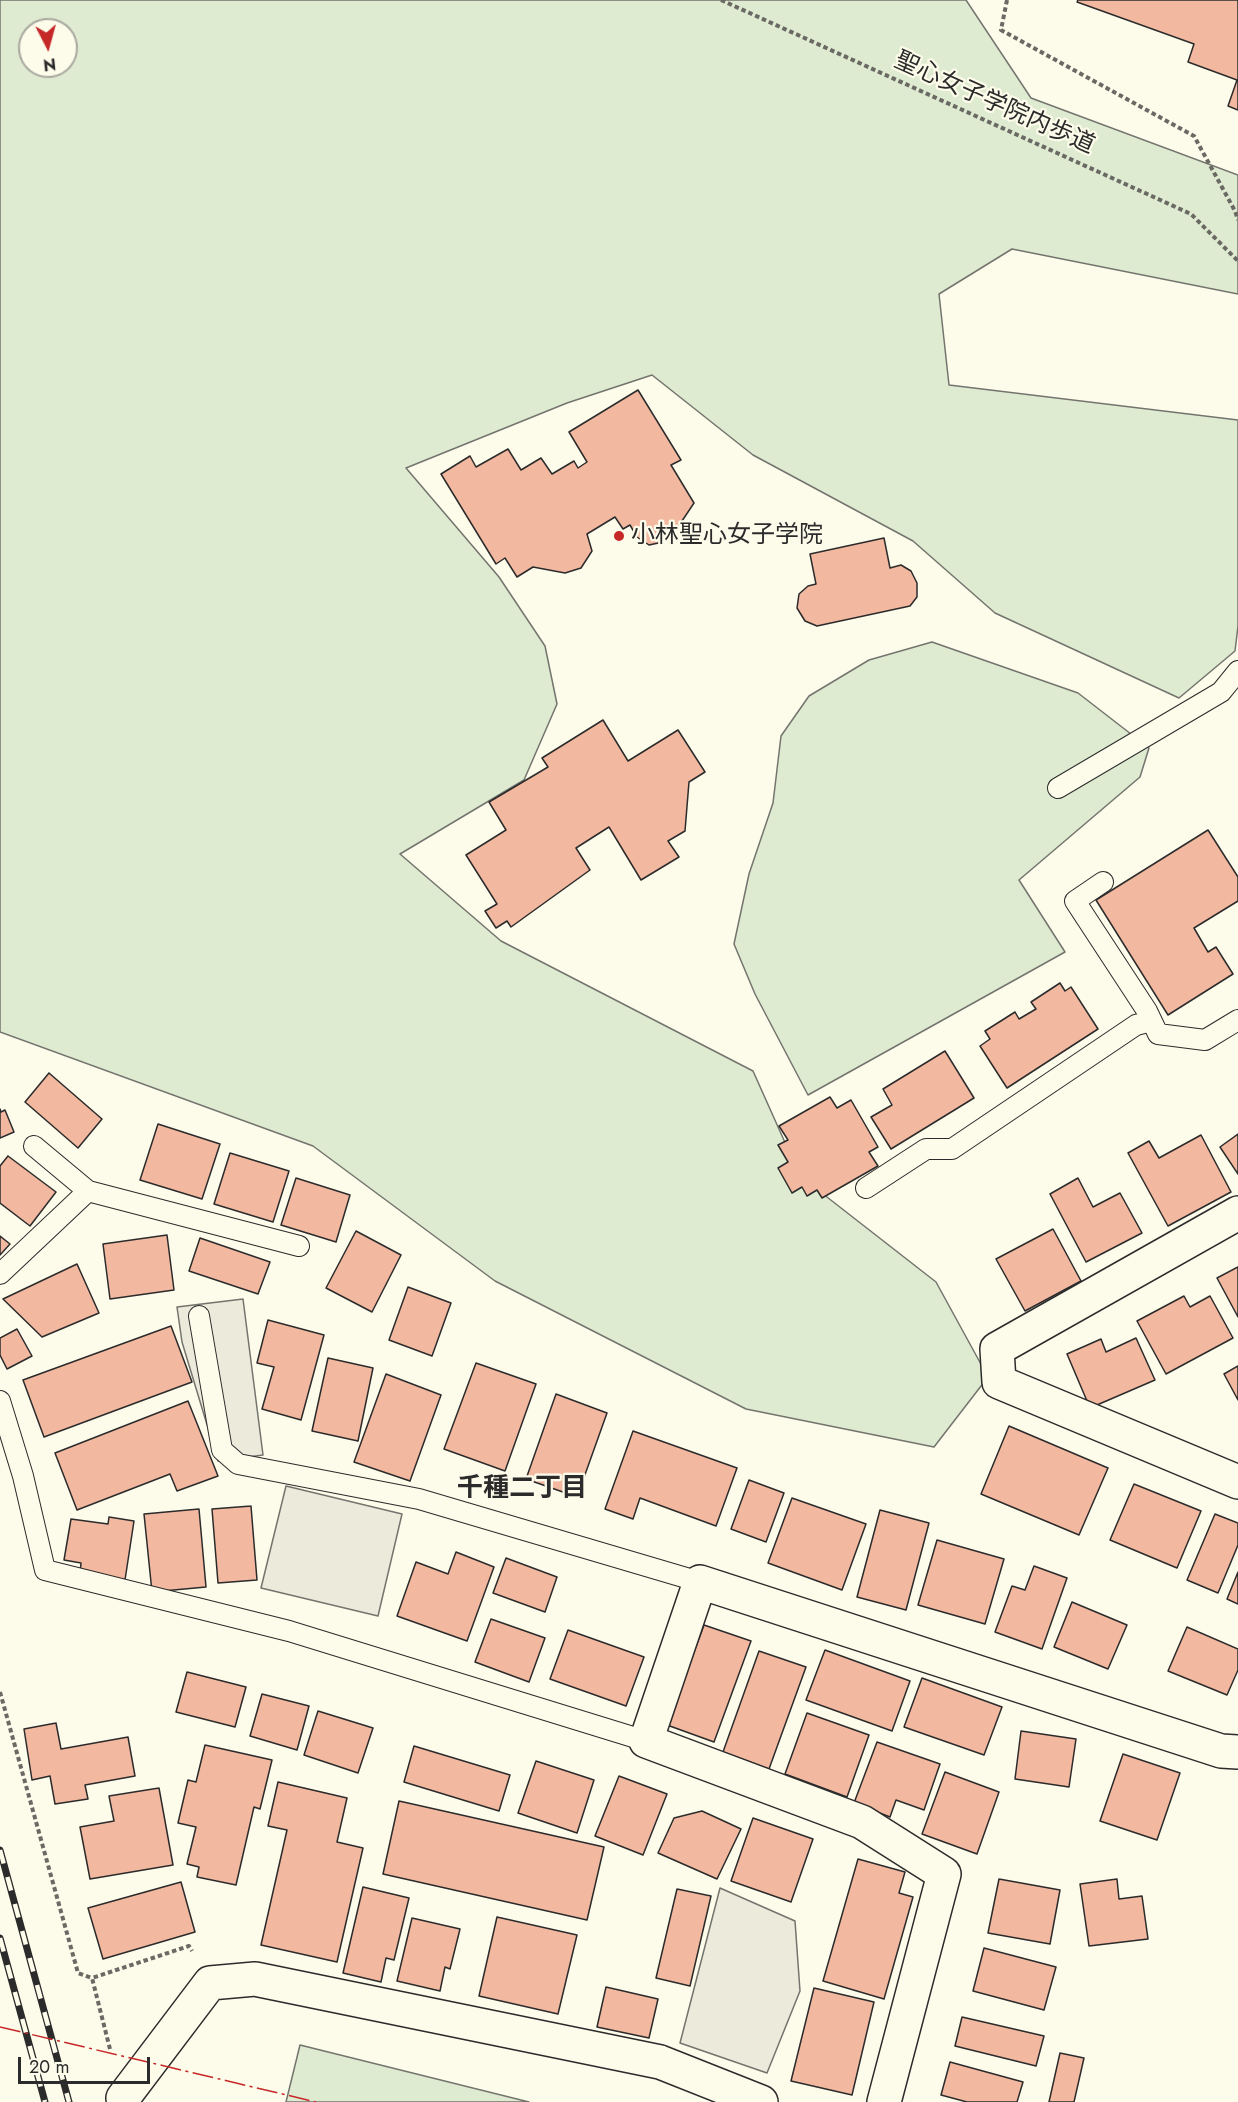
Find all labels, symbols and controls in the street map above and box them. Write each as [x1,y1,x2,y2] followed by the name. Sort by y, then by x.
[18,18,78,78] north arrow
[889,47,1099,161] street label: 聖心女子学院内歩道
[42,52,57,77] text: N
[631,522,823,550] place label: 小林聖心女子学院
[612,529,626,543] marker: 小林聖心女子学院
[457,1474,587,1506] district label: 千種二丁目
[21,2045,153,2083] scale bar
[29,2054,69,2080] text: 20 m

